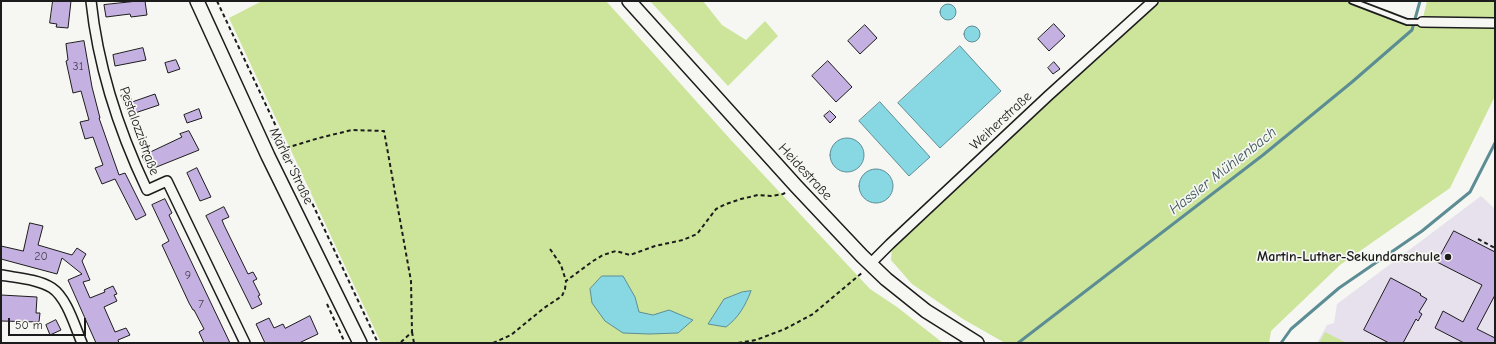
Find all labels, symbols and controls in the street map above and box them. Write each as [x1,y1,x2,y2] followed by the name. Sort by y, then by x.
[73,60,83,74] house number: 31
[115,84,163,178] street label: Pestalozzistraße
[967,88,1035,154] street label: Weiherstraße
[1166,123,1280,219] water label: Hassler Mühlenbach
[265,125,317,207] street label: Marler Straße
[774,140,836,204] street label: Heidestraße
[1257,249,1440,265] place label: Martin-Luther-Sekundarschule
[34,250,48,264] house number: 20
[1443,252,1453,262] marker: Martin-Luther-Sekundarschule
[185,269,191,283] house number: 9
[198,298,204,312] house number: 7
[10,310,88,336] scale bar
[15,318,43,332] text: 50 m

